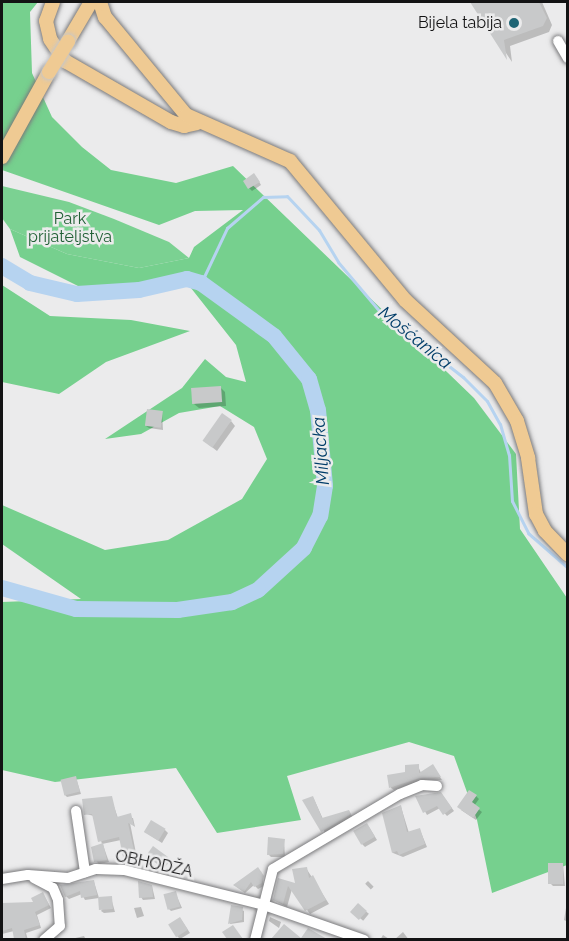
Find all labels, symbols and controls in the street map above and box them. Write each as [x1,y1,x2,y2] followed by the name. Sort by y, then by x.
[418,13,502,33] place label: Bijela tabija
[507,16,521,30] marker: Bijela tabija
[28,209,112,247] park label: Park prijateljstva
[374,302,456,374] water label: Mošćanica
[308,416,334,486] water label: Miljacka
[114,846,194,882] street label: OBHODŽA

